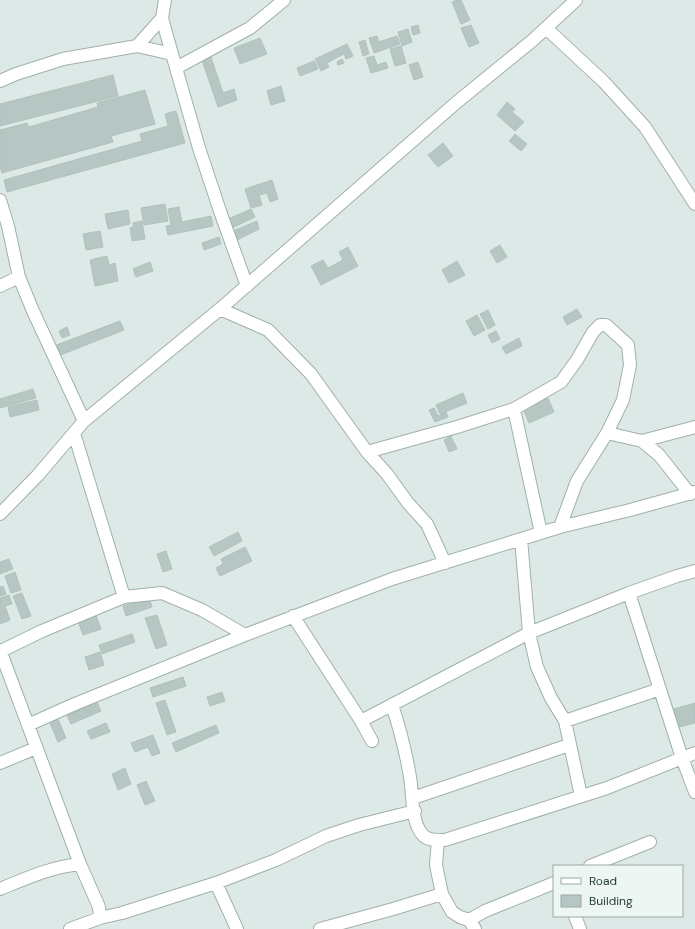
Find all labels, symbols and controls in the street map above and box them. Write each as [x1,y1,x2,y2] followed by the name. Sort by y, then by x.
[553,865,683,917] legend
[589,873,617,889] text: Road
[589,893,633,909] text: Building

